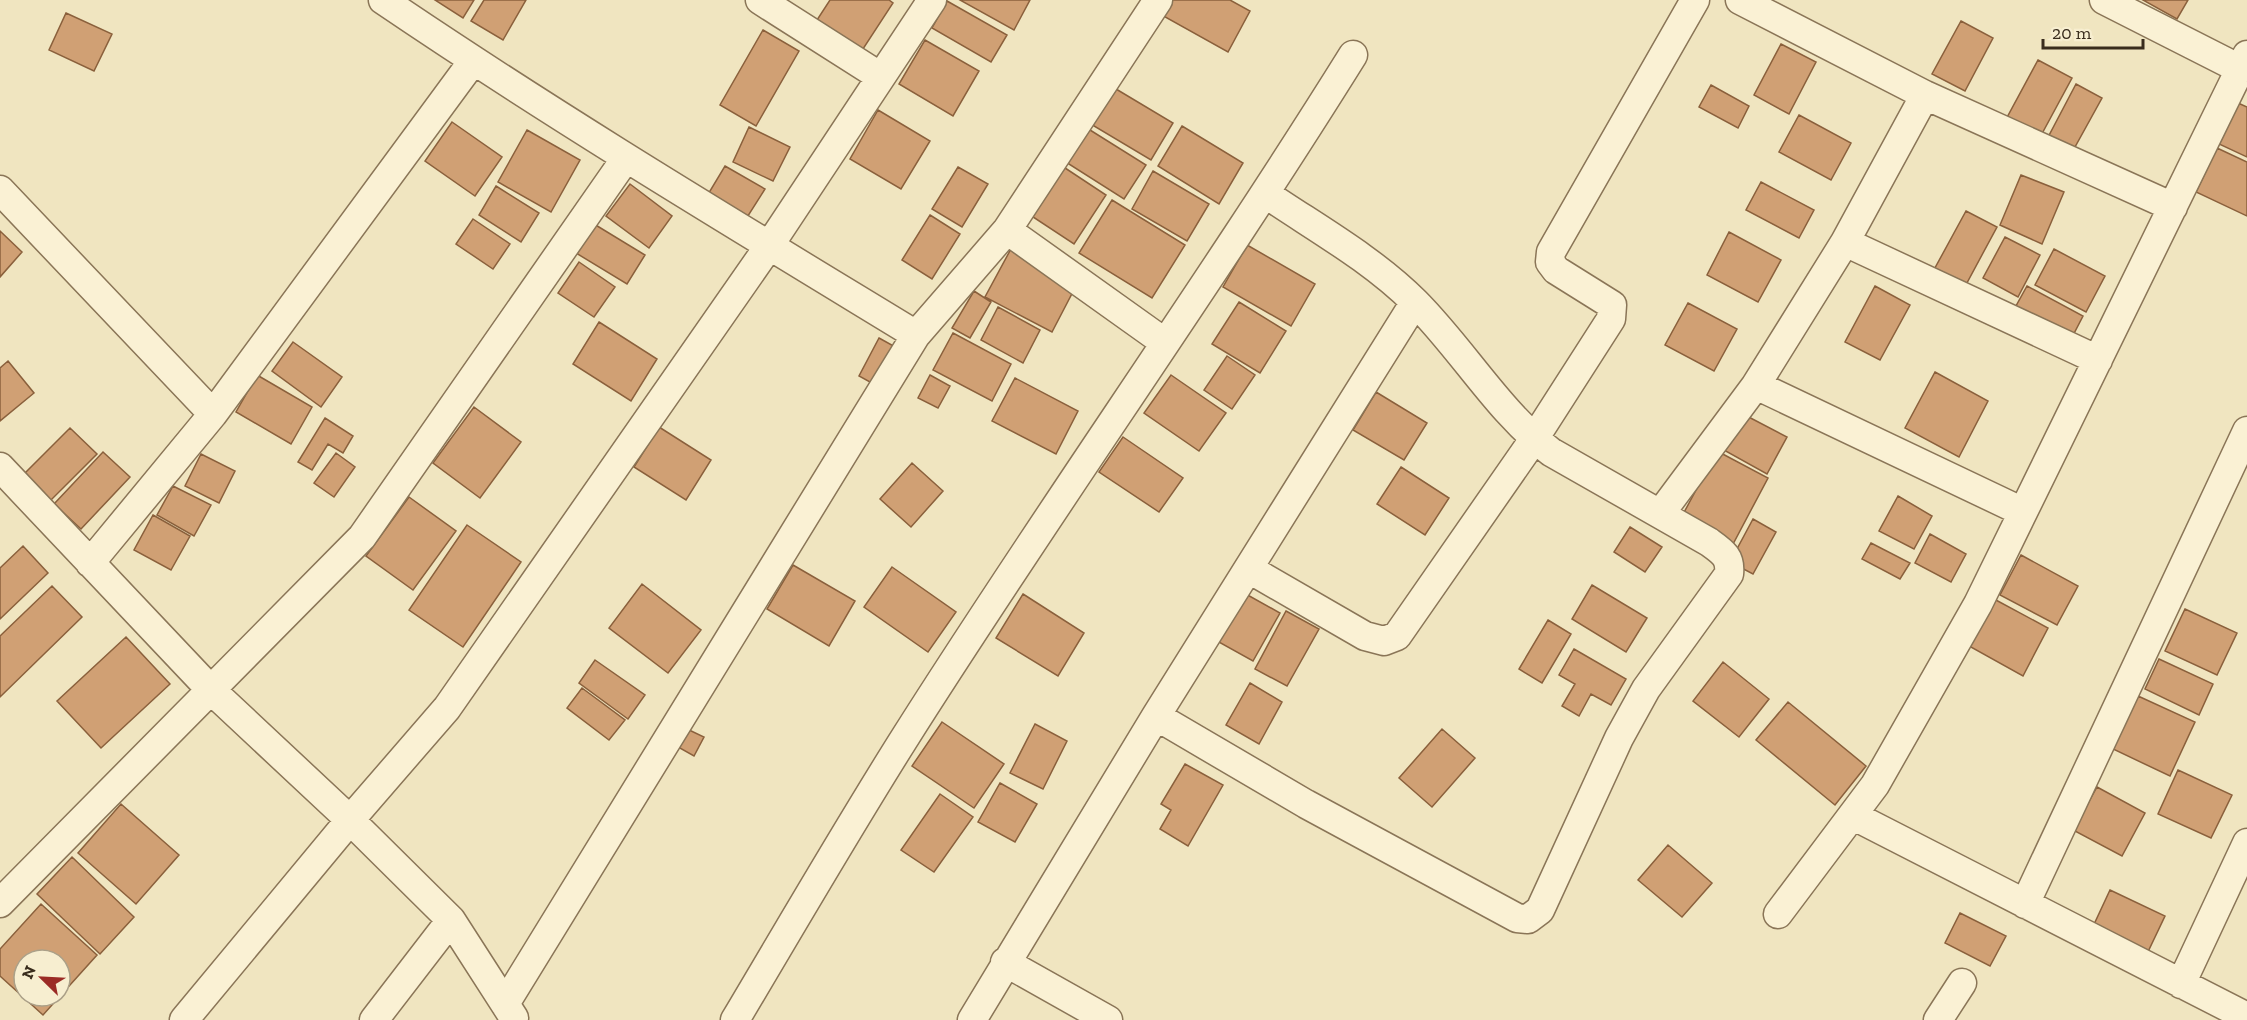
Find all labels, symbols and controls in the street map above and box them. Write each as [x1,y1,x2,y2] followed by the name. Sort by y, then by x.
[2043,12,2144,50] scale bar
[2052,22,2092,44] text: 20 m
[12,948,72,1008] north arrow
[18,963,40,982] text: N

